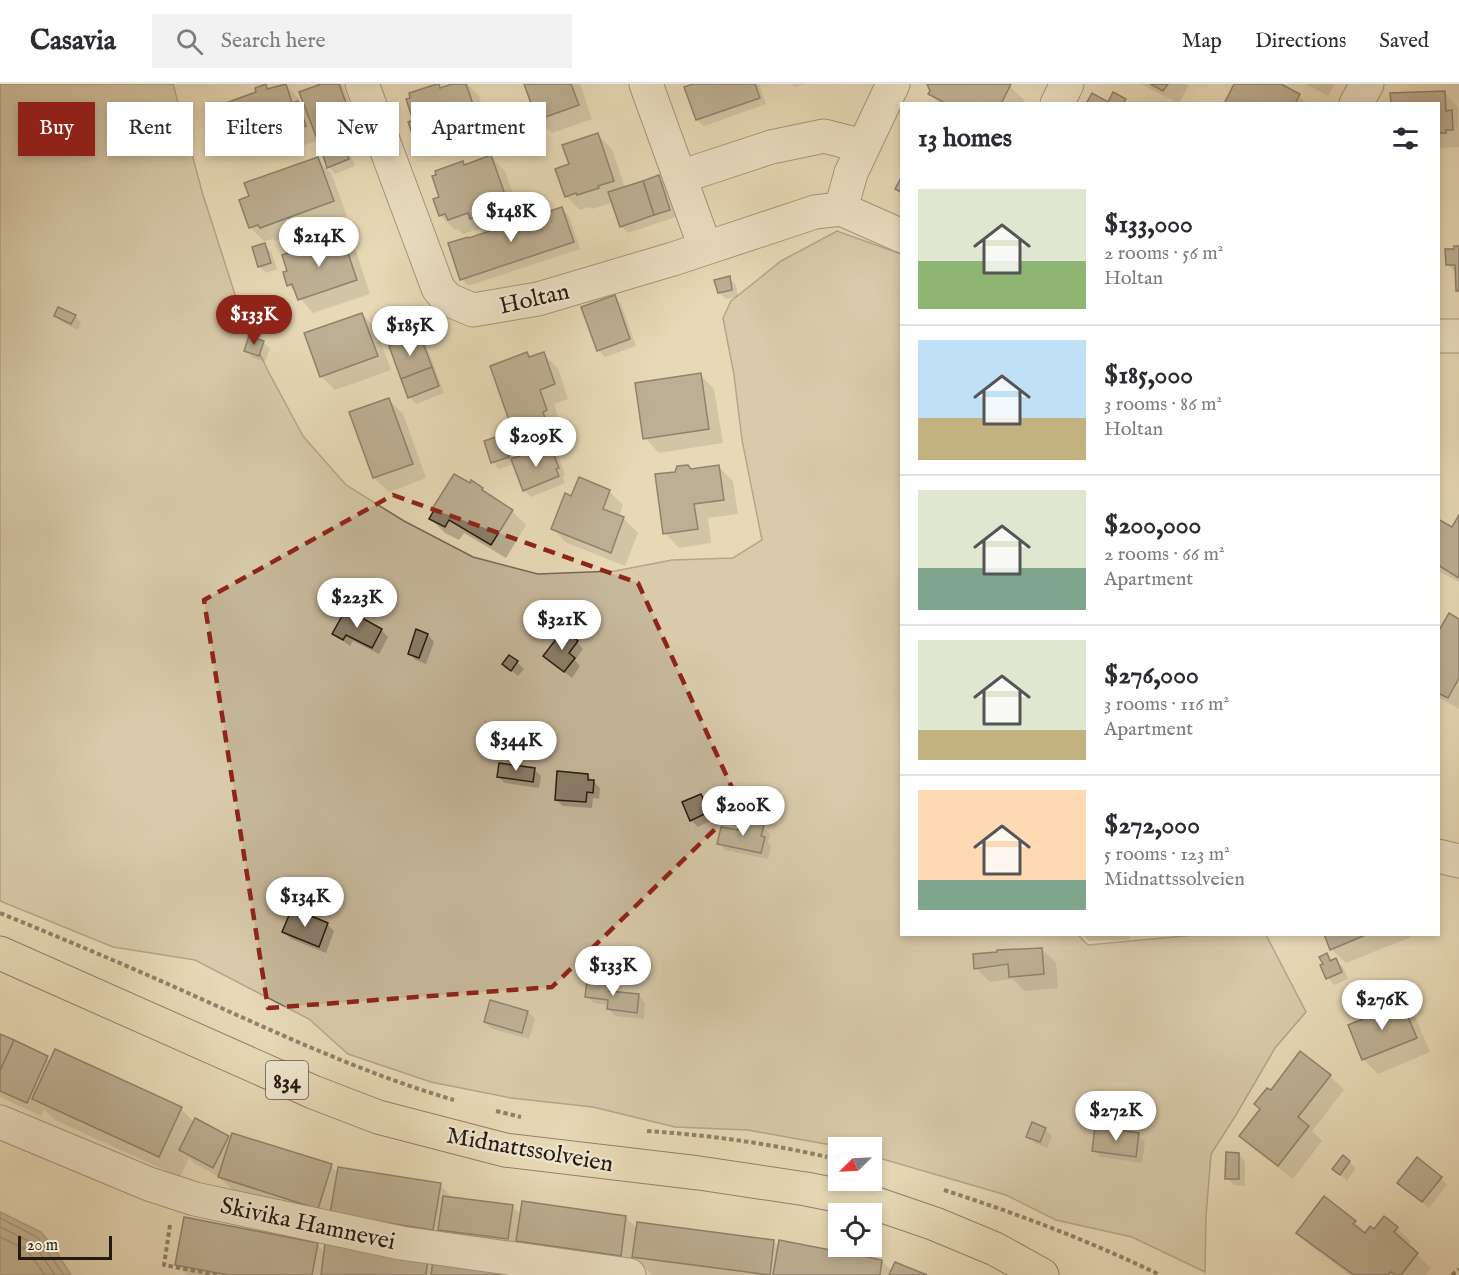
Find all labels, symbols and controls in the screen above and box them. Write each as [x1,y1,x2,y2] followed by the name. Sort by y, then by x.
[152,14,572,68] search box
[30,24,116,59] text: Casavia
[173,25,206,58] icon: search
[221,27,326,55] text: Search here
[1182,28,1222,55] text: Map
[1255,28,1346,55] text: Directions
[1379,28,1429,55] text: Saved
[18,102,95,156] chip: Buy
[107,102,193,156] chip: Rent
[205,102,304,156] chip: Filters
[316,102,399,156] chip: New
[411,102,546,156] chip: Apartment
[918,122,1012,155] text: 13 homes
[1389,122,1422,155] icon: filters
[469,192,553,243] pin: $148K
[486,199,536,224] text: $148K
[1104,208,1193,241] text: $133,000
[966,213,1038,285] icon: home
[277,217,361,268] pin: $214K
[293,224,345,249] text: $214K
[1104,241,1223,266] text: 2 rooms · 56 m²
[1104,266,1163,291] text: Holtan
[496,276,573,323] street label: Holtan
[212,295,296,346] pin: $133K
[230,302,278,327] text: $133K
[368,306,452,357] pin: $185K
[386,313,434,338] text: $185K
[1104,359,1193,392] text: $185,000
[966,364,1038,436] icon: home
[1104,392,1222,417] text: 3 rooms · 86 m²
[494,417,578,468] pin: $209K
[1104,417,1163,442] text: Holtan
[509,424,563,449] text: $209K
[1104,509,1201,542] text: $200,000
[966,514,1038,586] icon: home
[1104,542,1225,567] text: 2 rooms · 66 m²
[1104,567,1193,592] text: Apartment
[315,578,399,629] pin: $223K
[331,585,383,610] text: $223K
[520,600,604,651] pin: $321K
[537,607,587,632] text: $321K
[1104,659,1199,692] text: $276,000
[966,664,1038,736] icon: home
[1104,692,1229,717] text: 3 rooms · 116 m²
[1104,717,1193,742] text: Apartment
[474,721,558,772] pin: $344K
[490,728,542,753] text: $344K
[701,786,785,837] pin: $200K
[716,793,770,818] text: $200K
[1104,809,1200,842] text: $272,000
[966,814,1038,886] icon: home
[1104,842,1230,867] text: 5 rooms · 123 m²
[1104,867,1245,892] text: Midnattssolveien
[263,877,347,928] pin: $134K
[280,884,330,909] text: $134K
[571,946,655,997] pin: $133K
[589,953,637,978] text: $133K
[1340,980,1424,1031] pin: $276K
[1356,987,1408,1012] text: $276K
[266,1061,308,1099] road number: 834
[1074,1091,1158,1142] pin: $272K
[1089,1098,1143,1123] text: $272K
[444,1121,616,1180] street label: Midnattssolveien
[828,1137,882,1191] north arrow
[828,1137,882,1257] map controls
[217,1191,398,1258] street label: Skivika Hamnevei
[828,1203,882,1257] button: locate
[18,1233,112,1260] scale bar
[27,1236,58,1256] text: 20 m

